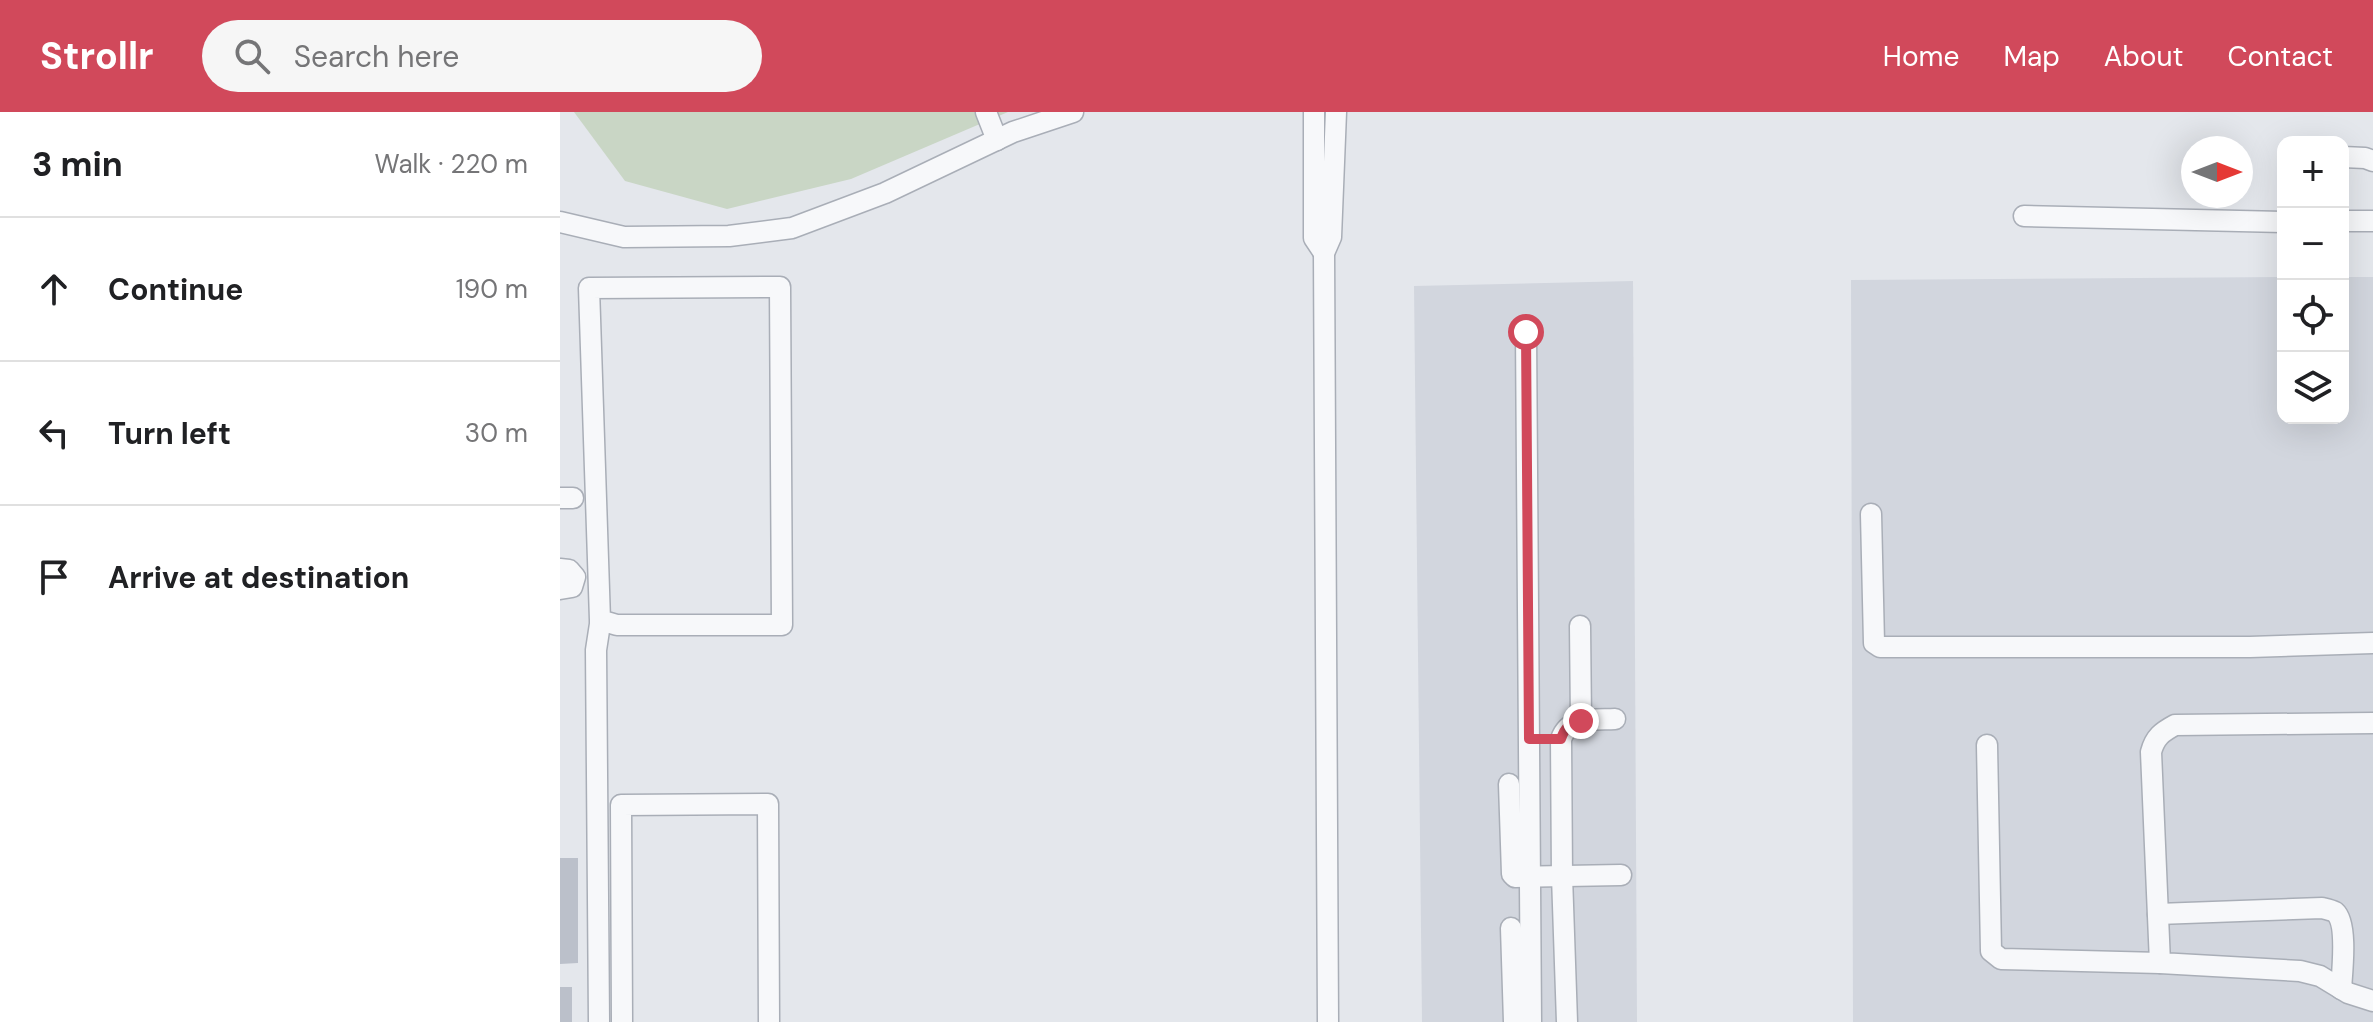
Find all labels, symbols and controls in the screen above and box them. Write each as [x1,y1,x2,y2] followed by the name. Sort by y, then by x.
[202,20,762,92] search box
[40,31,154,81] text: Strollr
[230,34,274,78] icon: search
[294,37,459,76] text: Search here
[1883,38,1959,75] text: Home
[2003,38,2060,75] text: Map
[2104,38,2183,75] text: About
[2227,38,2333,75] text: Contact
[2181,136,2253,208] north arrow
[2277,136,2349,424] map controls
[2277,136,2349,208] button: +
[32,142,123,187] text: 3 min
[375,147,528,181] text: Walk · 220 m
[2277,208,2349,280] button: −
[32,267,76,311] icon: ahead
[108,270,243,309] text: Continue
[456,272,528,306] text: 190 m
[2277,280,2349,352] button: locate
[1508,314,1544,350] route start
[2277,352,2349,424] button: layers
[32,411,76,455] icon: left
[108,414,231,453] text: Turn left
[465,416,528,450] text: 30 m
[32,555,76,599] icon: arrive
[108,558,409,597] text: Arrive at destination
[1563,703,1599,739] route end

